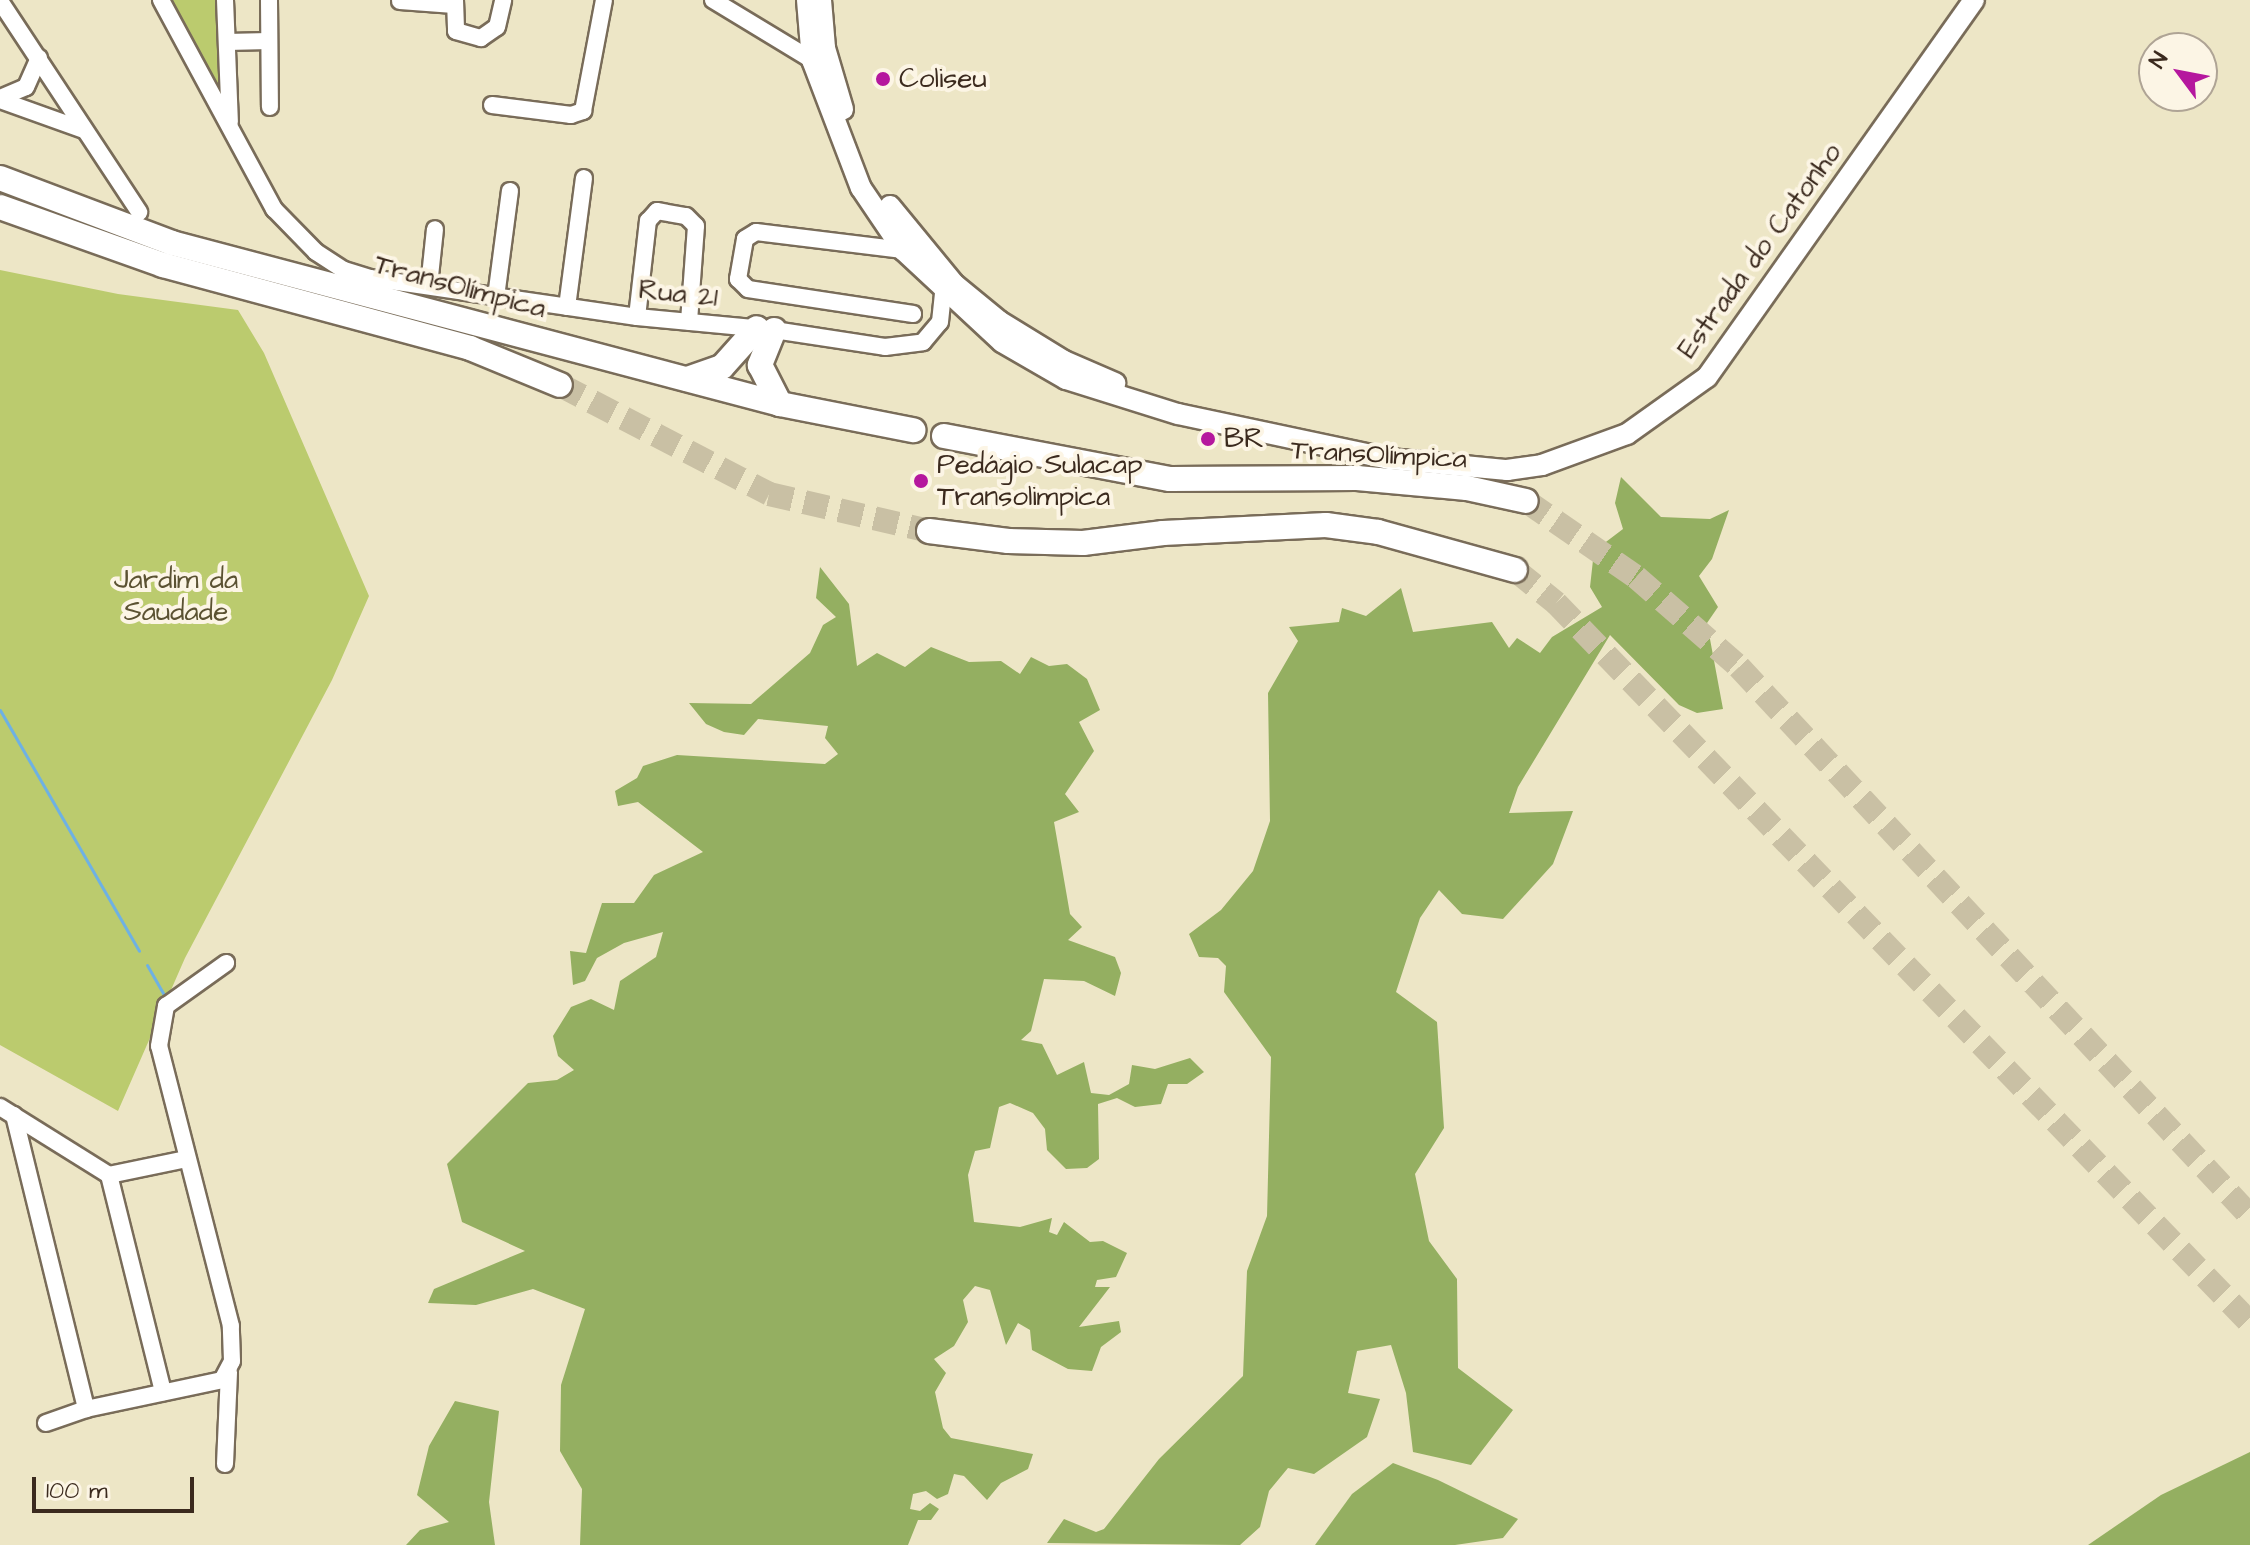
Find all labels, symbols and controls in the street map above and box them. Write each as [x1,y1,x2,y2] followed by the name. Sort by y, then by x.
[2138,32,2218,112] north arrow
[2142,46,2176,74] text: N
[899,62,987,96] place label: Coliseu
[874,70,892,88] marker: Coliseu
[1671,137,1849,365] street label: Estrada do Catonho
[371,248,549,326] street label: TransOlímpica
[637,273,719,315] street label: Rua 21
[1224,422,1264,456] place label: BR
[1199,430,1217,448] marker: BR
[1290,434,1468,476] street label: TransOlímpica
[937,448,1143,514] place label: Pedágio Sulacap Transolimpica
[912,472,930,490] marker: Pedágio Sulacap Transolimpica
[114,563,238,629] park label: Jardim da Saudade
[36,1461,198,1511] scale bar
[46,1474,108,1508] text: 100 m

